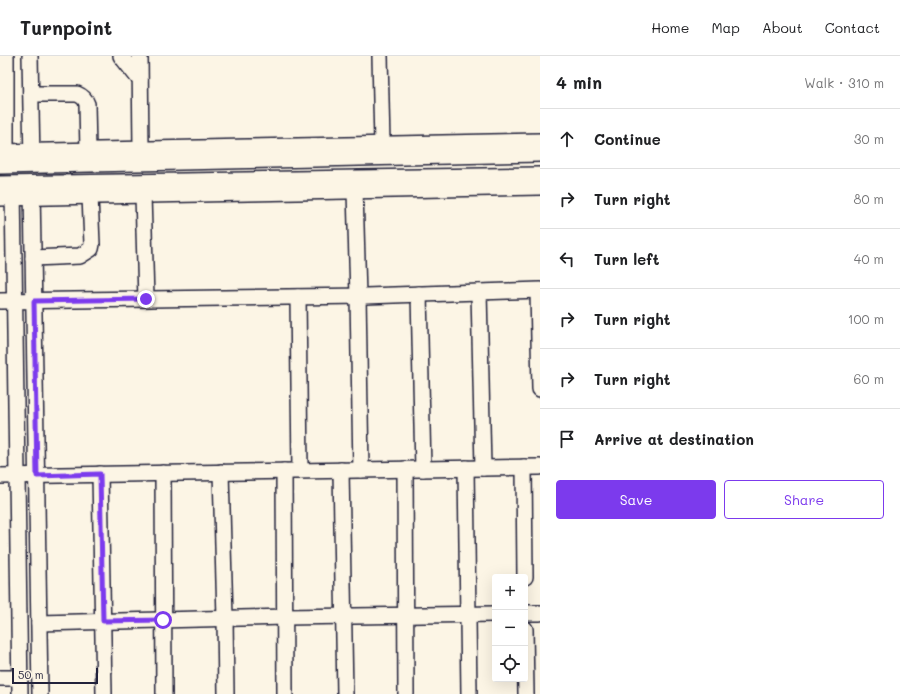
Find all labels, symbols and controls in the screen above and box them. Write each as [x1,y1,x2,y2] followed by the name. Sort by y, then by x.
[20,15,112,40] text: Turnpoint
[651,18,689,37] text: Home
[711,18,740,37] text: Map
[762,18,803,37] text: About
[825,18,880,37] text: Contact
[556,71,602,93] text: 4 min
[804,74,884,91] text: Walk · 310 m
[556,128,578,150] icon: ahead
[594,129,661,149] text: Continue
[854,130,884,147] text: 30 m
[556,188,578,210] icon: right
[594,189,671,209] text: Turn right
[854,190,884,207] text: 80 m
[556,248,578,270] icon: left
[594,249,659,269] text: Turn left
[854,250,884,267] text: 40 m
[137,290,155,308] route end
[556,308,578,330] icon: right
[594,309,671,329] text: Turn right
[848,310,884,327] text: 100 m
[556,368,578,390] icon: right
[594,369,671,389] text: Turn right
[854,370,884,387] text: 60 m
[556,428,578,450] icon: arrive
[594,429,754,449] text: Arrive at destination
[556,480,716,519] button: Save
[724,480,884,519] button: Share
[492,574,528,682] map controls
[492,574,528,610] button: +
[492,610,528,646] button: −
[154,611,172,629] route start
[492,646,528,682] button: locate
[12,666,98,685] scale bar
[18,667,44,682] text: 50 m

